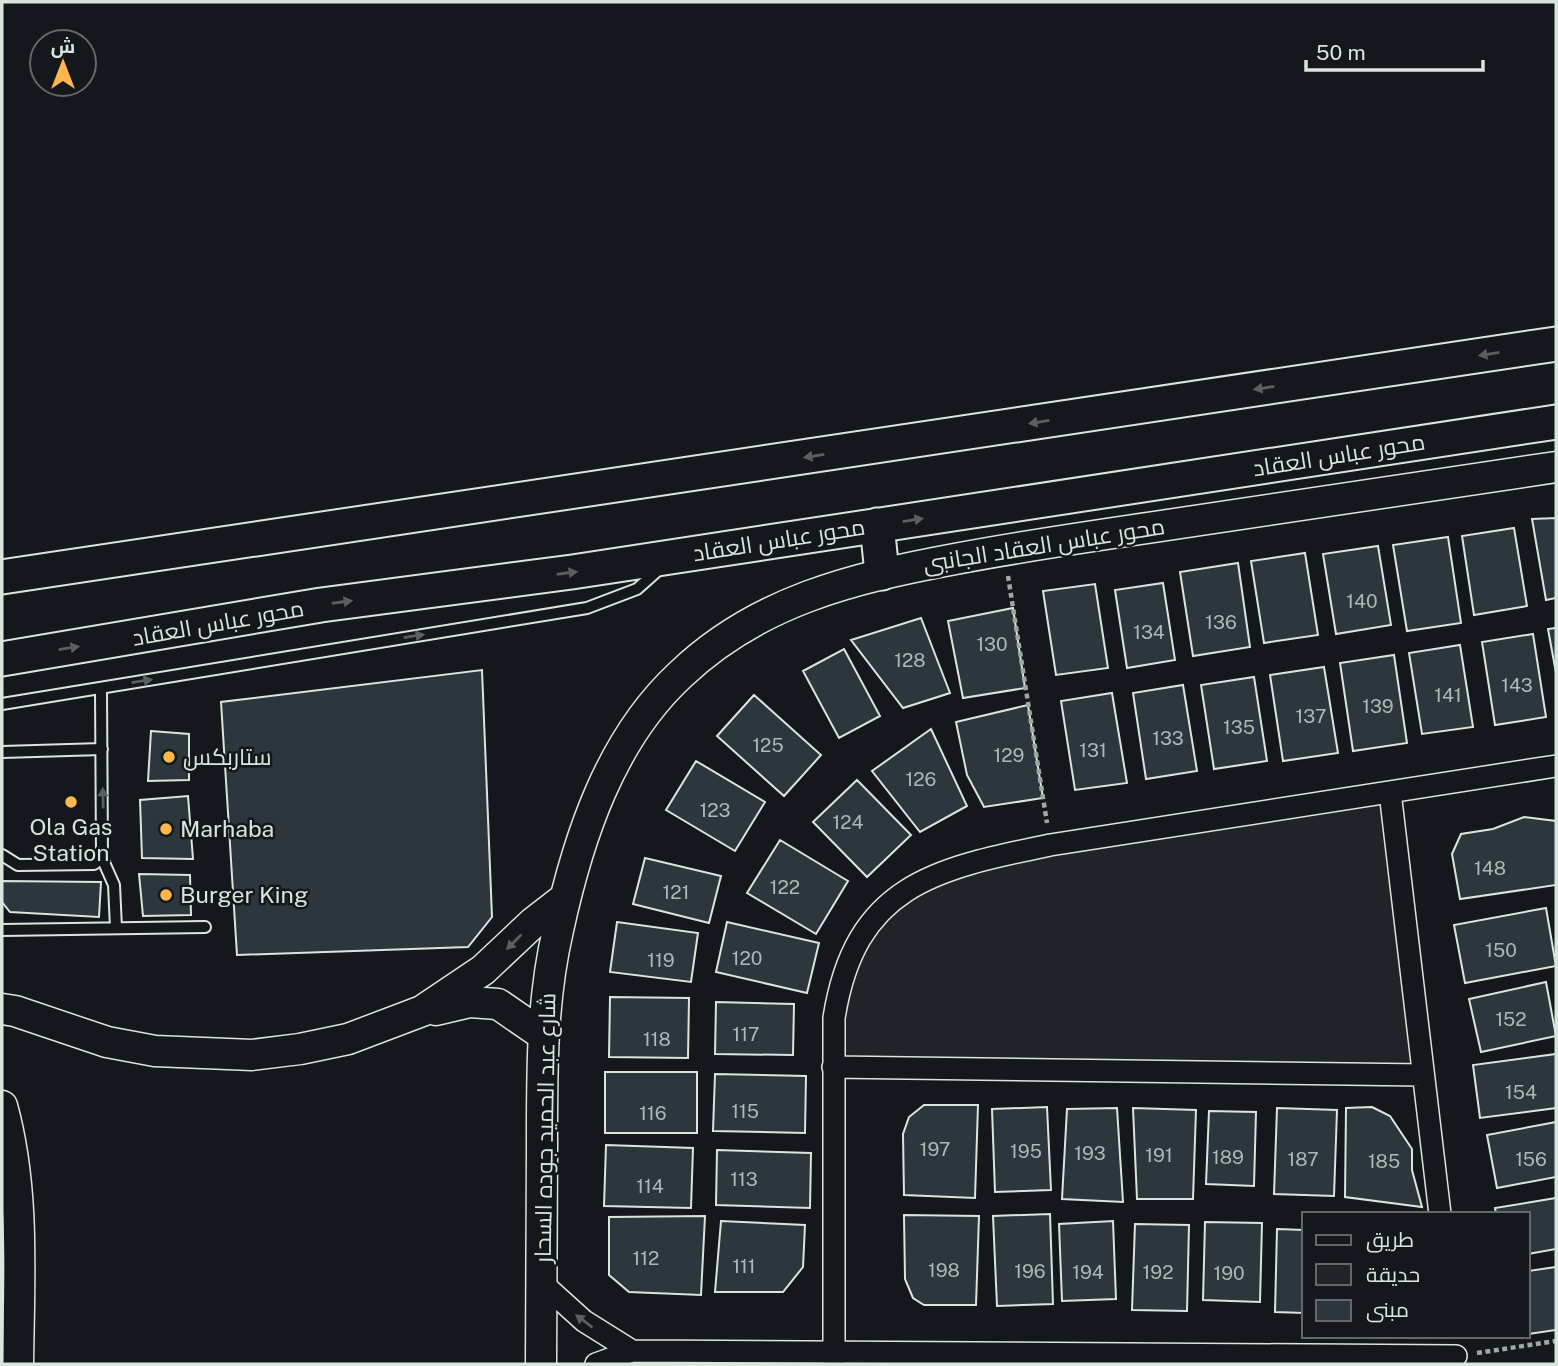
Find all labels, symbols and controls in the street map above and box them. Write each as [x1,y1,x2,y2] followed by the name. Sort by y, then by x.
[28,28,98,98] north arrow
[1306,28,1483,72] scale bar
[51,35,75,58] text: ش
[1316,40,1366,65] text: 50 m
[1478,349,1500,360] one-way arrow
[1253,383,1275,394] one-way arrow
[1028,417,1050,428] one-way arrow
[1251,428,1427,482] street label: محور عباس العقاد
[803,451,825,462] one-way arrow
[921,512,1167,578] street label: محور عباس العقاد الجانبى
[691,513,867,567] street label: محور عباس العقاد
[902,514,924,525] one-way arrow
[556,567,578,578] one-way arrow
[1346,590,1378,612] house number: 140
[130,594,306,652] street label: محور عباس العقاد
[331,597,353,608] one-way arrow
[1205,611,1237,633] house number: 136
[1133,621,1165,643] house number: 134
[403,630,425,641] one-way arrow
[976,633,1008,655] house number: 130
[58,642,80,653] one-way arrow
[894,649,926,671] house number: 128
[1501,674,1533,696] house number: 143
[131,675,153,686] one-way arrow
[1434,684,1462,706] house number: 141
[1362,695,1394,717] house number: 139
[1296,705,1326,727] house number: 137
[1223,716,1255,738] house number: 135
[1152,727,1184,749] house number: 133
[752,734,784,756] house number: 125
[1079,739,1107,761] house number: 131
[183,743,272,771] place label: ستاربكس
[994,744,1024,766] house number: 129
[161,749,177,765] marker: ستاربكس
[906,768,936,790] house number: 126
[97,787,109,809] one-way arrow
[63,794,79,810] marker: Ola Gas Station
[699,799,731,821] house number: 123
[833,811,864,833] house number: 124
[30,813,113,866] place label: Ola Gas Station
[180,815,274,842] place label: Marhaba
[158,821,174,837] marker: Marhaba
[1474,857,1506,879] house number: 148
[770,876,800,898] house number: 122
[180,881,308,908] place label: Burger King
[663,881,689,903] house number: 121
[158,887,174,903] marker: Burger King
[506,933,522,950] one-way arrow
[1485,939,1517,961] house number: 150
[732,947,762,969] house number: 120
[647,949,675,971] house number: 119
[529,993,563,1265] street label: شارع عبد الحميد جوده السحار
[1495,1008,1527,1030] house number: 152
[733,1023,759,1045] house number: 117
[643,1028,671,1050] house number: 118
[1505,1081,1537,1103] house number: 154
[731,1100,759,1122] house number: 115
[639,1102,667,1124] house number: 116
[920,1138,950,1160] house number: 197
[1010,1140,1042,1162] house number: 195
[1074,1142,1106,1164] house number: 193
[1145,1144,1173,1166] house number: 191
[1212,1146,1244,1168] house number: 189
[1287,1148,1319,1170] house number: 187
[1515,1148,1547,1170] house number: 156
[1368,1150,1400,1172] house number: 185
[730,1168,758,1190] house number: 113
[636,1175,664,1197] house number: 114
[1302,1212,1530,1338] legend
[1366,1227,1414,1253] text: طريق
[633,1247,659,1269] house number: 112
[732,1255,756,1277] house number: 111
[928,1259,960,1281] house number: 198
[1014,1260,1046,1282] house number: 196
[1072,1261,1104,1283] house number: 194
[1143,1261,1173,1283] house number: 192
[1213,1262,1245,1284] house number: 190
[1366,1262,1420,1287] text: حديقة
[1366,1297,1409,1323] text: مبنى
[575,1314,593,1328] one-way arrow

